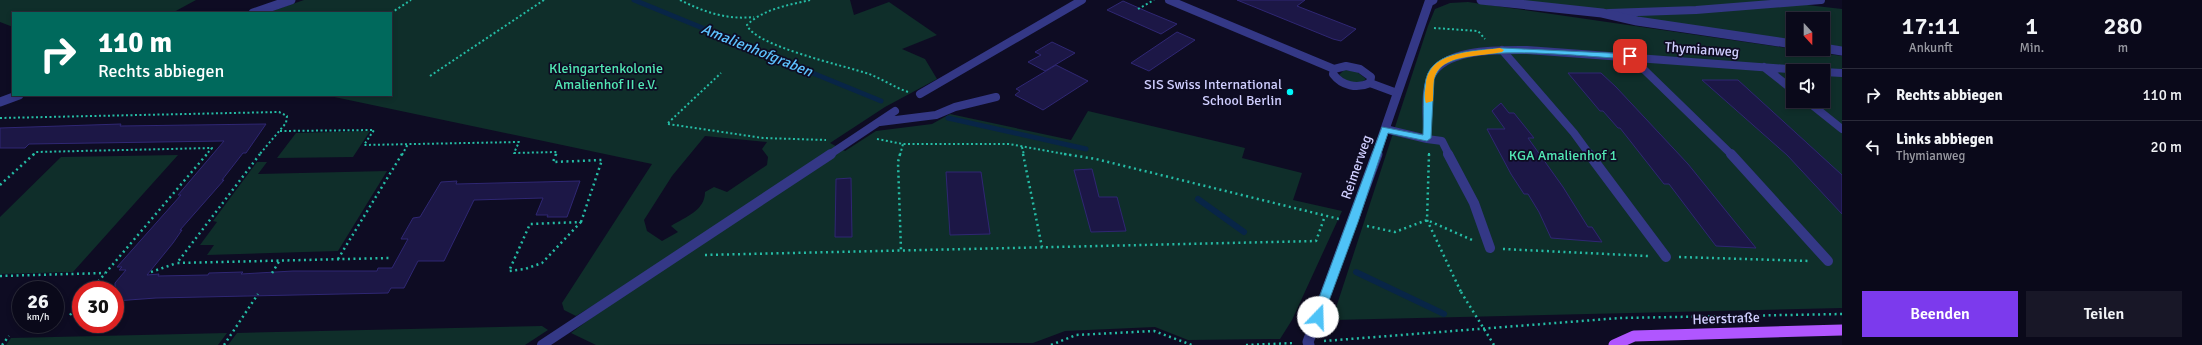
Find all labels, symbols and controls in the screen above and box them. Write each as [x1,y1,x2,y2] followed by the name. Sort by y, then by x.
[1901,11,1960,41] text: 17:11
[2025,11,2038,41] text: 1
[2104,11,2142,41] text: 280
[1786,12,1830,56] north arrow
[1786,12,1830,108] map controls
[699,20,816,81] water label: Amalienhofgraben
[98,26,172,60] text: 110 m
[32,28,84,80] icon: right
[1664,38,1740,61] street label: Thymianweg
[1613,39,1647,73] pin
[1909,40,1953,56] text: Ankunft
[2020,40,2044,56] text: Min.
[2118,40,2128,56] text: m
[1619,45,1641,67] icon: arrive
[98,60,224,82] text: Rechts abbiegen
[549,60,663,93] park label: Kleingartenkolonie Amalienhof II e.V.
[1786,64,1830,108] button: sound
[1144,76,1282,109] place label: SIS Swiss International School Berlin
[1862,84,1884,106] icon: right
[1896,86,2003,104] text: Rechts abbiegen
[2142,86,2182,104] text: 110 m
[1285,87,1295,97] marker: SIS Swiss International School Berlin
[1896,130,1993,148] text: Links abbiegen
[1338,133,1375,202] street label: Reimerweg
[1862,136,1884,158] icon: left
[2151,138,2182,156] text: 20 m
[1509,147,1617,164] park label: KGA Amalienhof 1
[1896,148,1965,164] text: Thymianweg
[72,281,124,333] speed limit sign: 30
[27,289,49,314] text: 26
[1862,291,2018,337] button: Beenden
[2026,291,2182,337] button: Teilen
[1297,296,1339,338] position arrow
[1692,309,1760,328] street label: Heerstraße
[27,311,49,323] text: km/h

